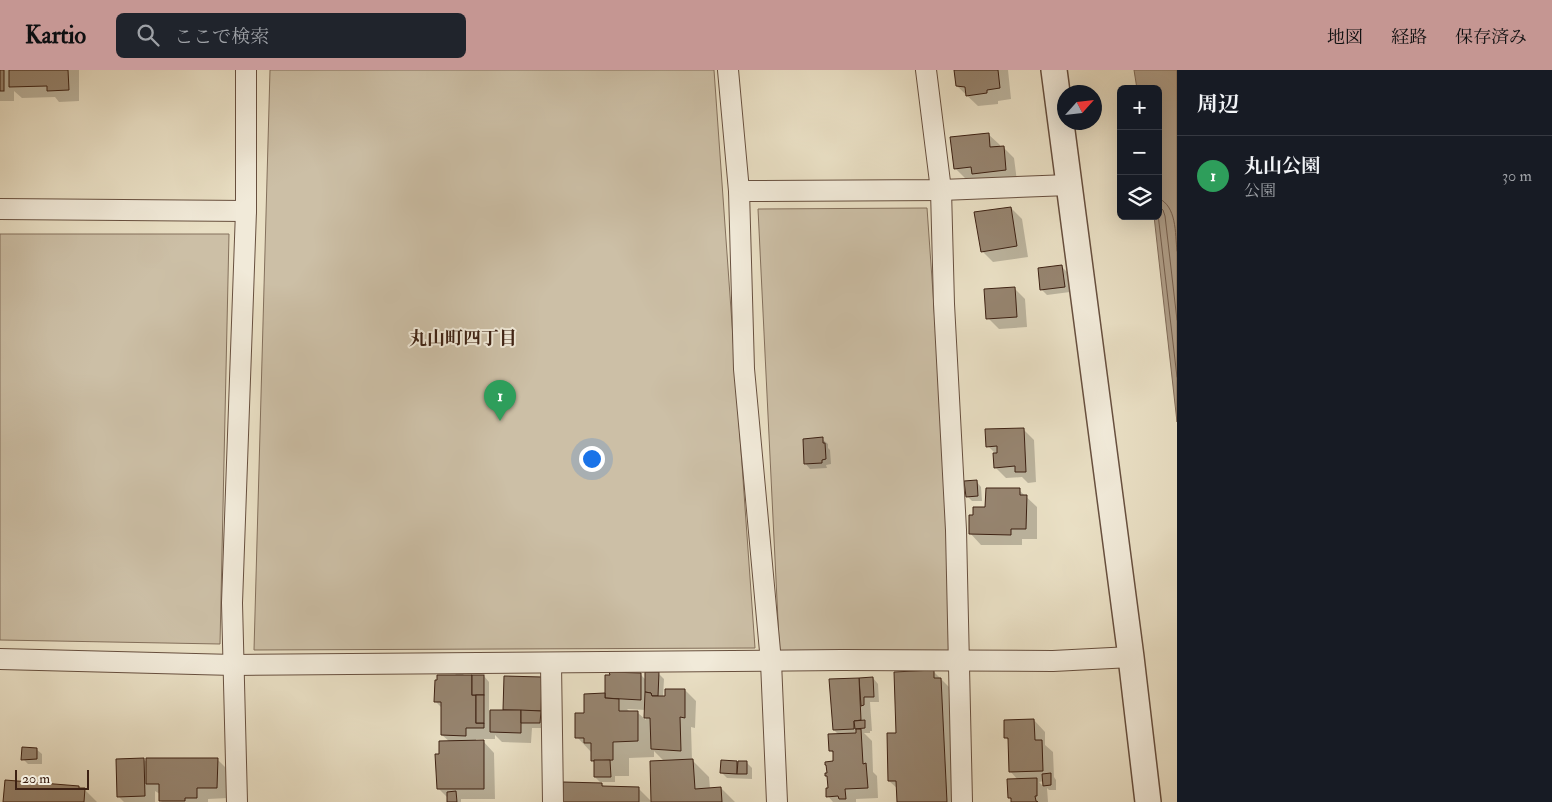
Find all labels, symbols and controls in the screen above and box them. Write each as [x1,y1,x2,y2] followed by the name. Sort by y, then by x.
[116,13,466,58] search box
[25,20,86,51] text: Kartio
[134,21,162,49] icon: search
[174,25,269,49] text: ここで検索
[1327,26,1363,49] text: 地図
[1391,26,1427,49] text: 経路
[1455,26,1527,49] text: 保存済み
[1057,85,1102,130] north arrow
[1117,85,1162,220] map controls
[1117,85,1162,130] button: +
[1197,91,1239,118] text: 周辺
[1117,130,1162,175] button: −
[1244,154,1320,178] text: 丸山公園
[1210,166,1216,186] text: 1
[1502,166,1532,186] text: 30 m
[1117,175,1162,220] button: layers
[1244,181,1276,201] text: 公園
[409,327,517,350] district label: 丸山町四丁目
[484,380,516,421] pin: 1
[579,446,605,472] your location
[15,767,89,790] scale bar
[22,770,50,787] text: 20 m

